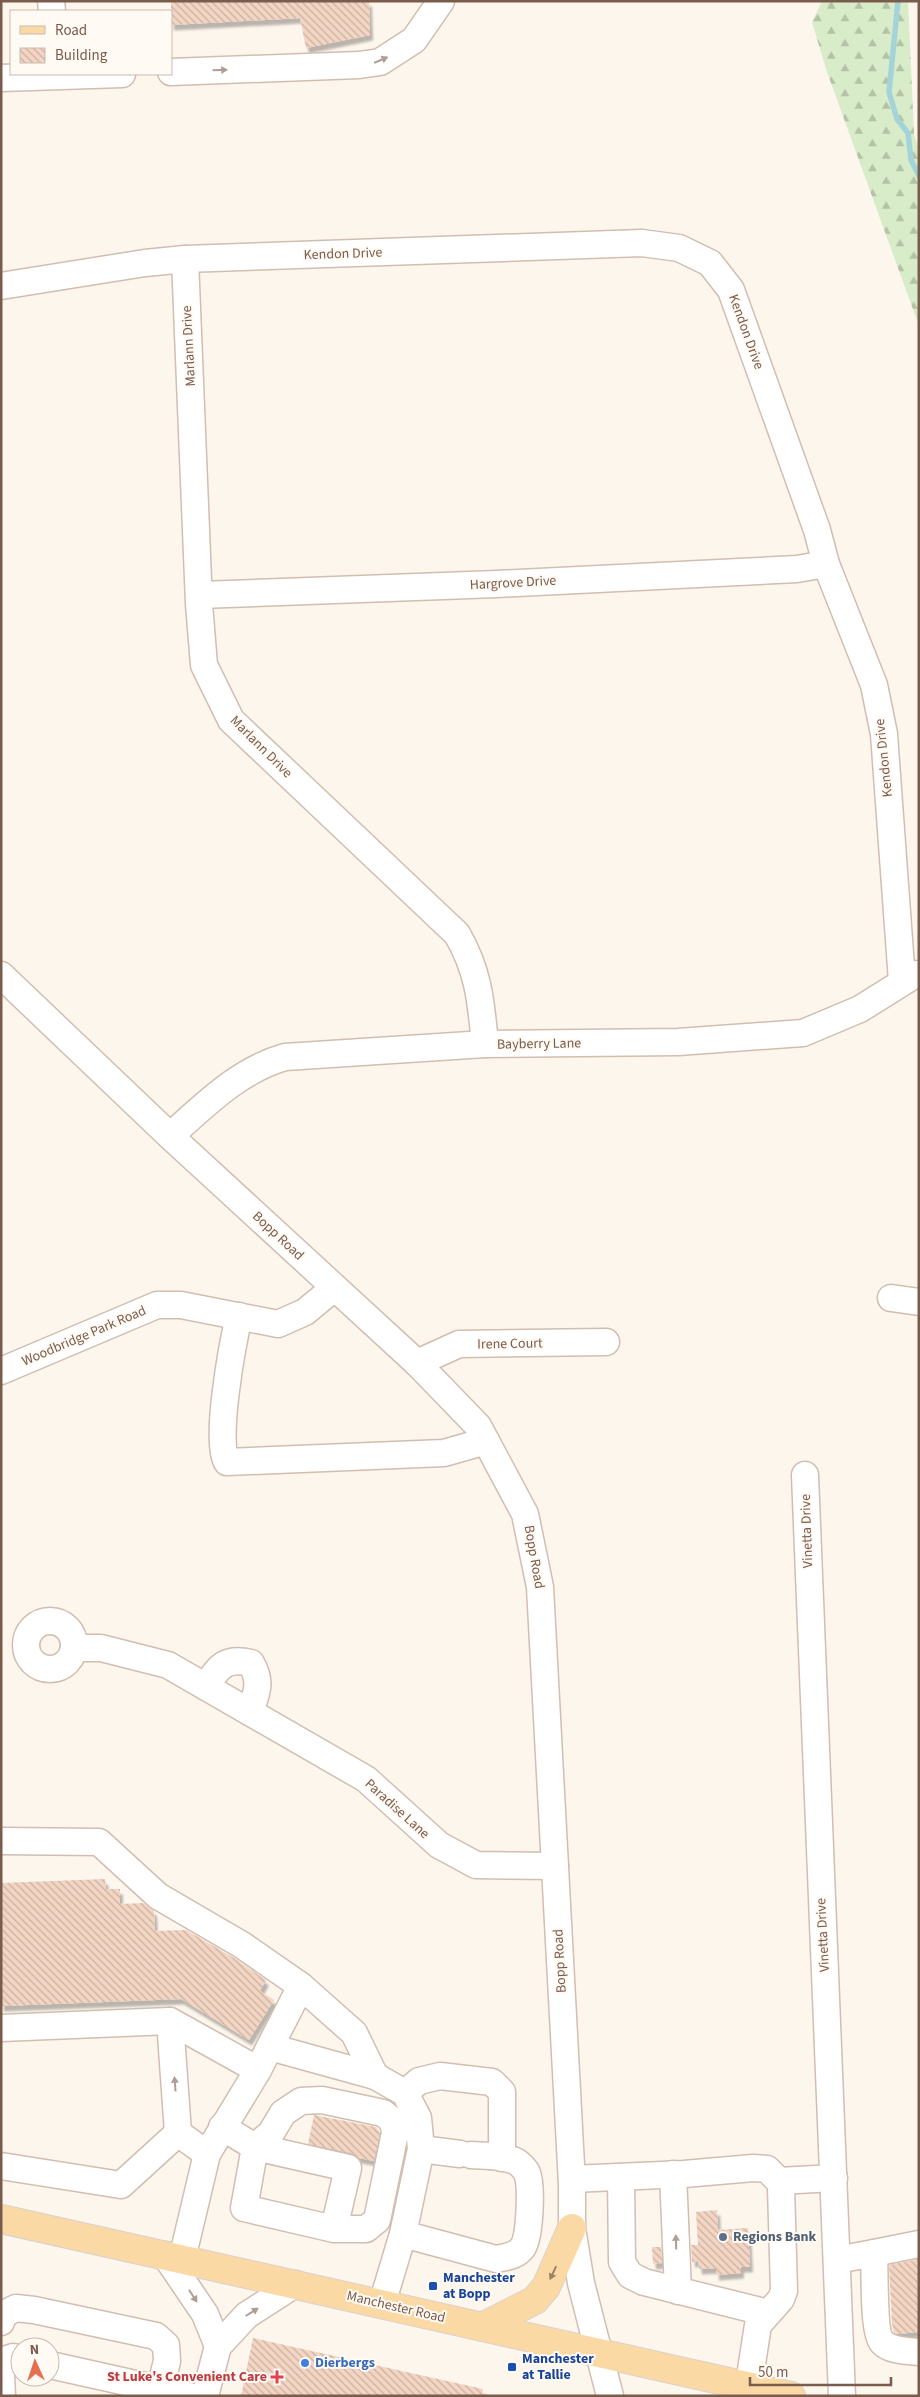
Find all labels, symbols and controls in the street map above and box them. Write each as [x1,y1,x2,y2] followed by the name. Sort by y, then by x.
[10,10,172,75] legend
[55,20,87,41] text: Road
[55,45,108,66] text: Building
[374,55,389,64] one-way arrow
[212,66,228,74] one-way arrow
[303,243,383,265] street label: Kendon Drive
[723,292,769,372] street label: Kendon Drive
[177,305,201,387] street label: Marlann Drive
[469,571,557,595] street label: Hargrove Drive
[225,711,297,783] street label: Marlann Drive
[870,718,898,798] street label: Kendon Drive
[497,1033,581,1055] street label: Bayberry Lane
[248,1207,308,1265] street label: Bopp Road
[19,1301,149,1371] street label: Woodbridge Park Road
[477,1333,543,1355] street label: Irene Court
[796,1494,818,1568] street label: Vinetta Drive
[519,1524,549,1590] street label: Bopp Road
[360,1774,434,1844] street label: Paradise Lane
[811,1897,835,1973] street label: Vinetta Drive
[548,1928,572,1994] street label: Bopp Road
[170,2076,178,2092] one-way arrow
[733,2227,817,2247] place label: Regions Bank
[717,2231,729,2243] marker: Regions Bank
[672,2234,680,2250] one-way arrow
[549,2266,557,2280] one-way arrow
[443,2268,515,2304] place label: Manchester at Bopp
[427,2280,439,2292] marker: Manchester at Bopp
[345,2286,447,2328] street label: Manchester Road
[188,2289,198,2302] one-way arrow
[246,2307,259,2317] one-way arrow
[10,2337,60,2387] north arrow
[29,2340,40,2360] text: N
[522,2349,594,2385] place label: Manchester at Tallie
[315,2353,375,2373] place label: Dierbergs
[750,2354,891,2386] scale bar
[299,2357,311,2369] marker: Dierbergs
[506,2361,518,2373] marker: Manchester at Tallie
[758,2362,788,2383] text: 50 m
[107,2367,267,2387] place label: St Luke's Convenient Care
[271,2371,283,2383] marker: St Luke's Convenient Care

